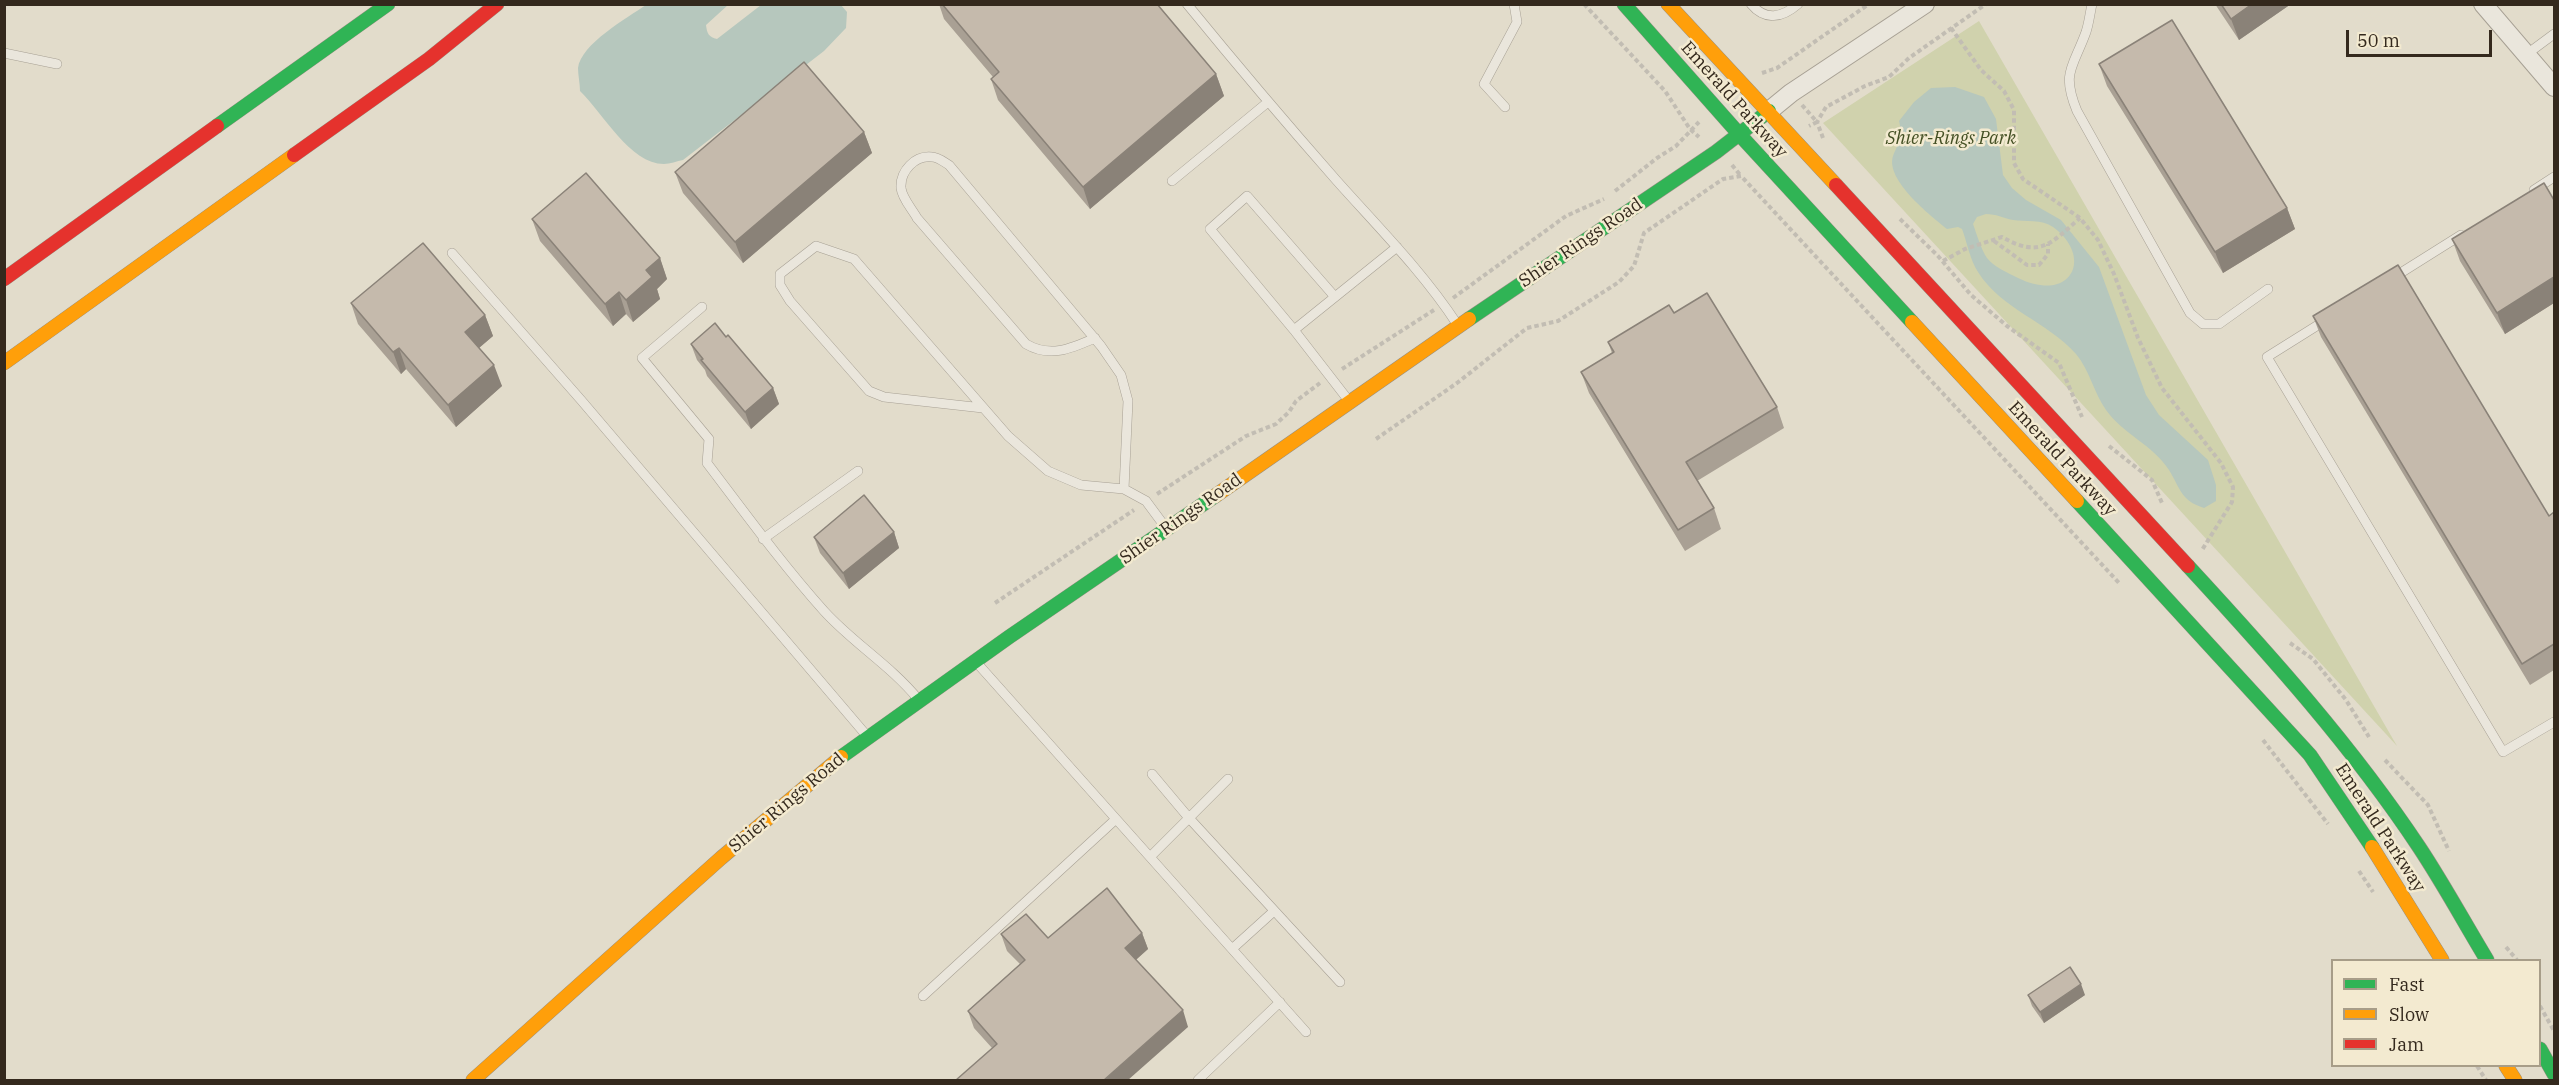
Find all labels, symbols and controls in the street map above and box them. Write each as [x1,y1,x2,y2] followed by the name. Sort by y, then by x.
[2349,18,2494,56] scale bar
[2357,29,2400,52] text: 50 m
[1676,37,1792,163] street label: Emerald Parkway
[1886,128,2016,150] park label: Shier-Rings Park
[1515,194,1647,292] street label: Shier Rings Road
[2003,397,2121,521] street label: Emerald Parkway
[1116,469,1246,569] street label: Shier Rings Road
[725,748,849,858] street label: Shier Rings Road
[2330,760,2430,896] street label: Emerald Parkway
[2331,959,2541,1067] legend
[2389,973,2424,996] text: Fast
[2389,1003,2429,1026] text: Slow
[2389,1033,2424,1056] text: Jam

